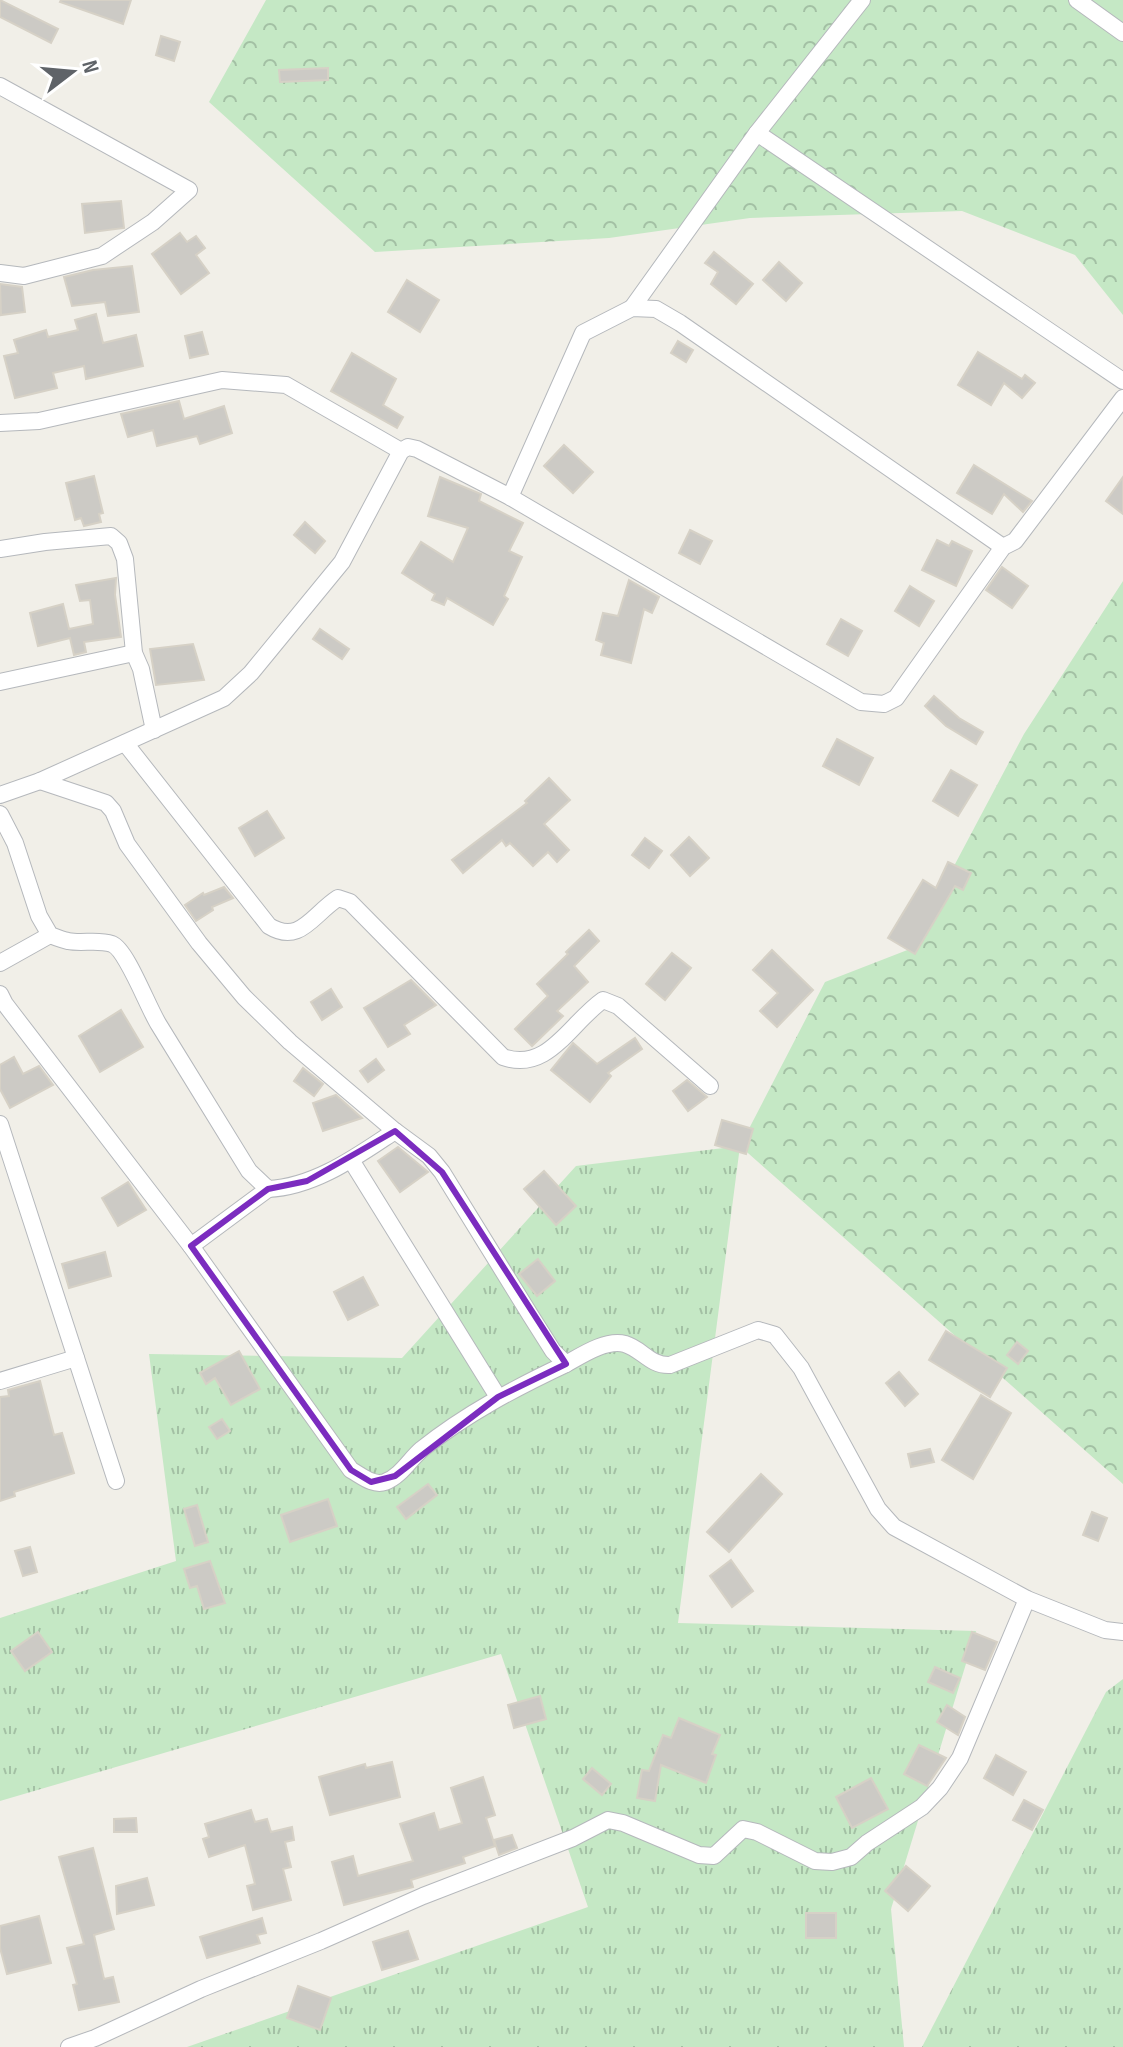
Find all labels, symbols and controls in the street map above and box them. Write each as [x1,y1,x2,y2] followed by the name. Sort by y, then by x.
[32,32,112,112] north arrow
[75,58,104,76] text: N

